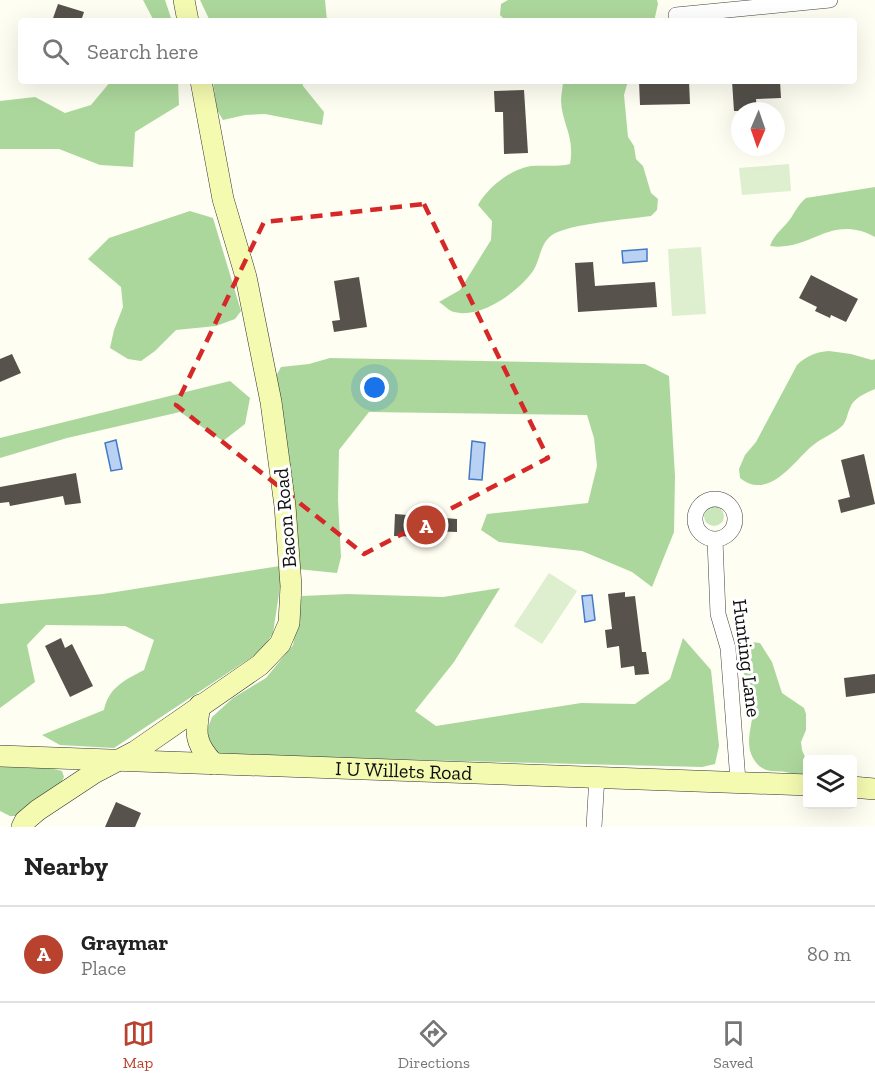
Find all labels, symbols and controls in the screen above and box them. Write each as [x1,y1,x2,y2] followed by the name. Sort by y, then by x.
[18,18,857,84] search box
[39,35,72,68] icon: search
[87,38,198,65] text: Search here
[731,102,785,156] north arrow
[360,373,389,402] your location
[269,467,301,569] street label: Bacon Road
[406,502,446,548] pin: A
[728,598,766,718] street label: Hunting Lane
[803,755,857,809] map controls
[803,755,857,809] button: layers
[335,756,473,785] street label: I U Willets Road
[24,850,108,882] text: Nearby
[81,929,168,956] text: Graymar
[37,942,50,966] text: A
[807,942,851,966] text: 80 m
[81,956,126,980] text: Place
[122,1017,155,1072] tab: Map
[398,1017,470,1072] tab: Directions
[713,1017,753,1072] tab: Saved

